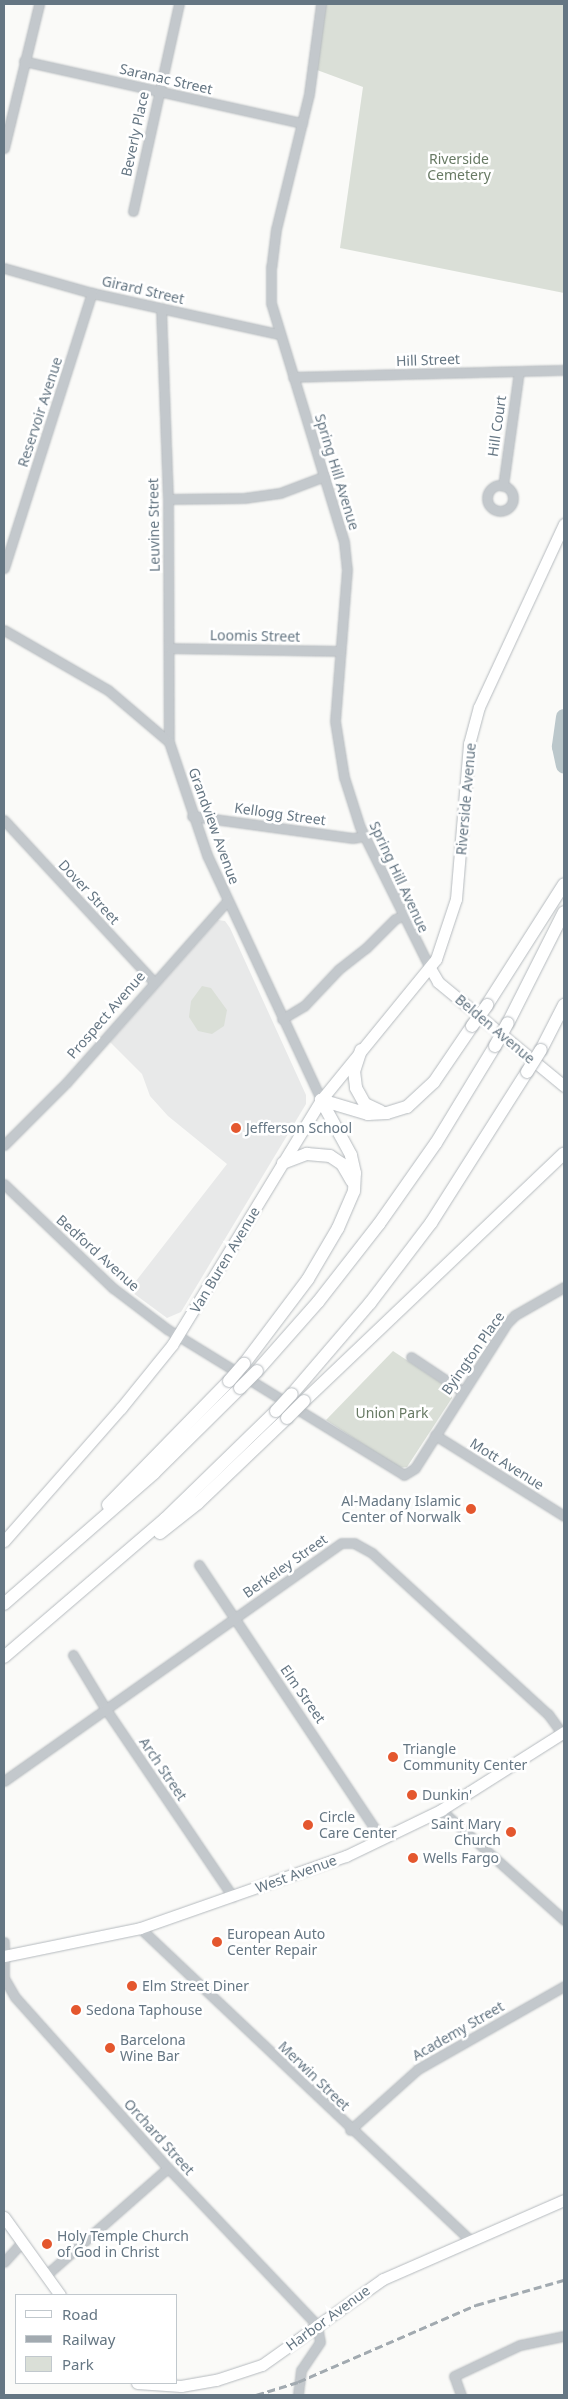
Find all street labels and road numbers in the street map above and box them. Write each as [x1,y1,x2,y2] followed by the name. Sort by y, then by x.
[118,60,214,98] street label: Saranac Street
[118,90,152,178] street label: Beverly Place
[100,272,186,308] street label: Girard Street
[396,350,460,370] street label: Hill Street
[14,355,66,469] street label: Reservoir Avenue
[484,394,510,458] street label: Hill Court
[311,412,363,532] street label: Spring Hill Avenue
[145,478,163,572] street label: Leuvine Street
[210,627,300,645] street label: Loomis Street
[453,742,479,856] street label: Riverside Avenue
[185,765,243,887] street label: Grandview Avenue
[233,799,327,829] street label: Kellogg Street
[366,819,432,935] street label: Spring Hill Avenue
[55,856,123,928] street label: Dover Street
[64,968,148,1062] street label: Prospect Avenue
[452,991,538,1067] street label: Belden Avenue
[187,1204,263,1316] street label: Van Buren Avenue
[53,1211,143,1295] street label: Bedford Avenue
[438,1308,508,1398] street label: Byington Place
[467,1435,547,1493] street label: Mott Avenue
[240,1531,330,1601] street label: Berkeley Street
[277,1662,329,1726] street label: Elm Street
[136,1734,190,1804] street label: Arch Street
[253,1852,339,1896] street label: West Avenue
[409,1998,507,2064] street label: Academy Street
[275,2038,353,2114] street label: Merwin Street
[120,2096,198,2178] street label: Orchard Street
[283,2282,373,2354] street label: Harbor Avenue

